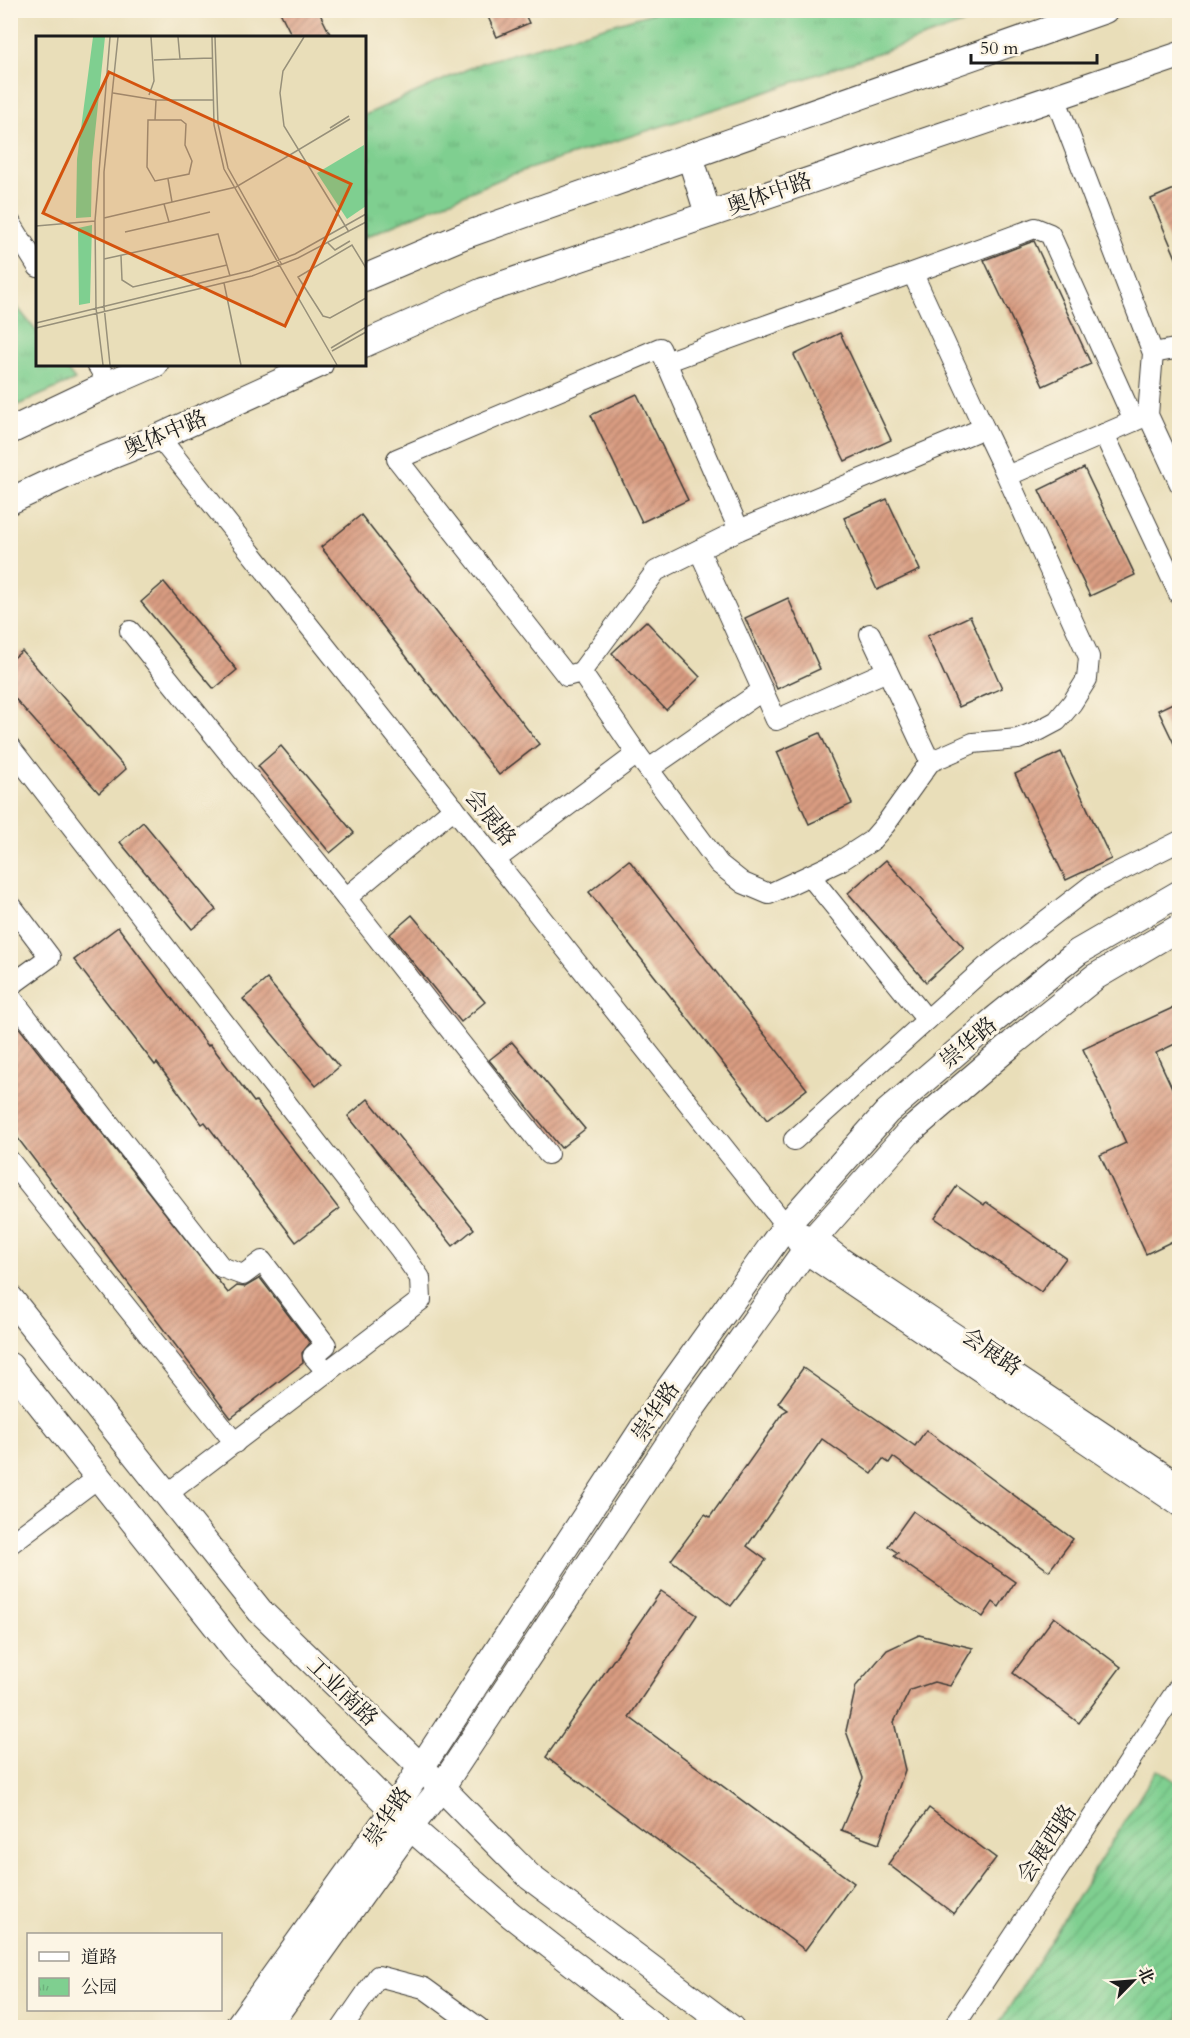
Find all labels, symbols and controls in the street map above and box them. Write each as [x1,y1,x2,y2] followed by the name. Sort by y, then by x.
[971,27,1097,65] scale bar
[36,36,366,366] inset map
[980,36,1019,61] text: 50 m
[723,165,816,222] street label: 奥体中路
[119,403,212,465] street label: 奥体中路
[458,783,523,853] street label: 会展路
[934,1010,1004,1075] street label: 崇华路
[956,1321,1027,1383] street label: 会展路
[625,1376,687,1447] street label: 崇华路
[300,1650,384,1733] street label: 工业南路
[357,1781,419,1852] street label: 崇华路
[1010,1798,1083,1889] street label: 会展西路
[27,1933,222,2011] legend
[81,1945,117,1970] text: 道路
[1103,1951,1163,2011] north arrow
[1132,1963,1159,1987] text: 北
[81,1975,117,2000] text: 公园

